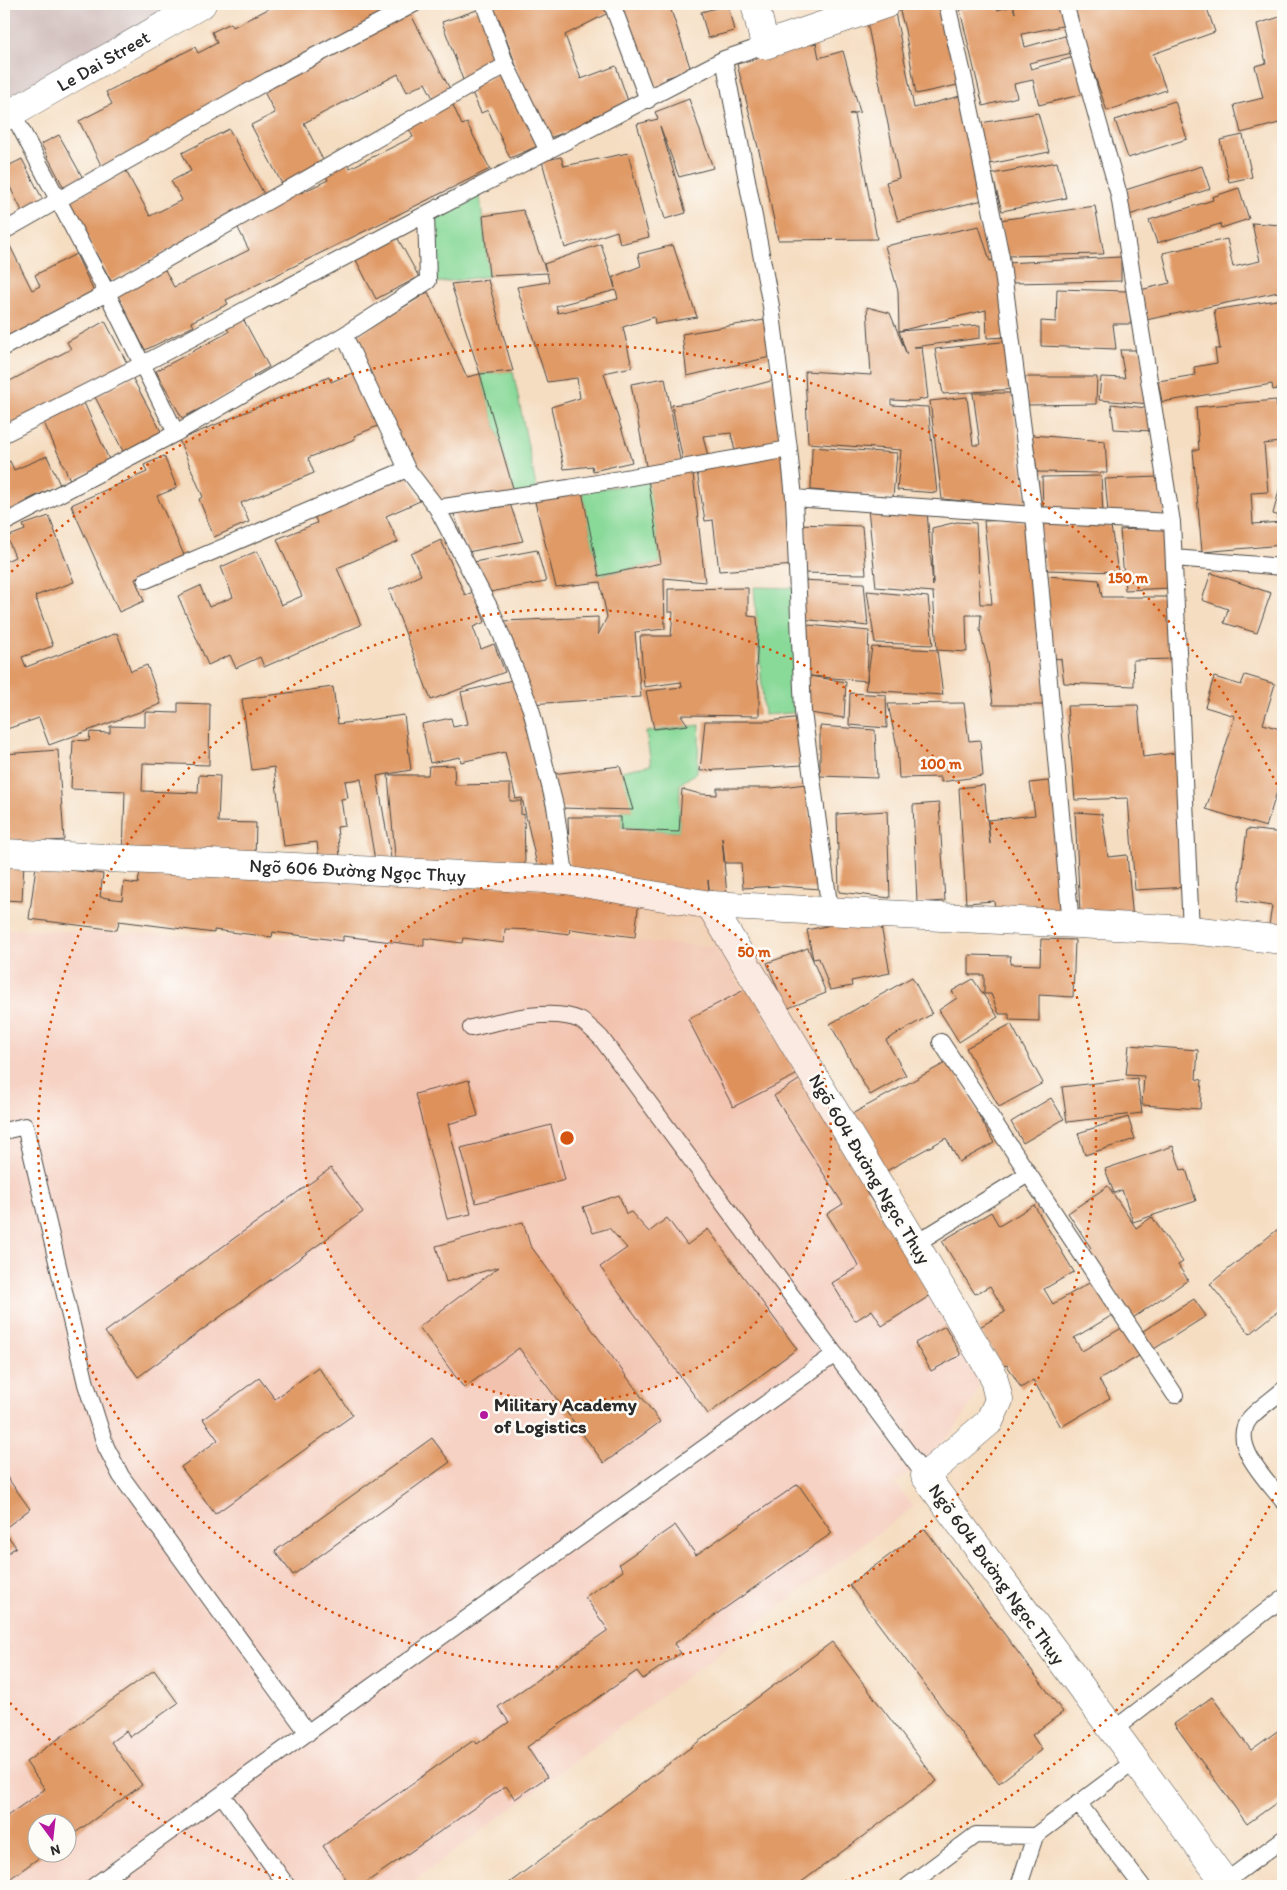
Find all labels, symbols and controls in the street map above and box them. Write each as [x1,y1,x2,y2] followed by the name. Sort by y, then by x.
[52,25,154,96] street label: Le Dai Street
[1108,569,1148,587] text: 150 m
[920,755,962,773] text: 100 m
[249,853,466,887] street label: Ngõ 606 Đường Ngọc Thụy
[737,943,771,961] text: 50 m
[804,1070,936,1268] street label: Ngõ 604 Đường Ngọc Thụy
[558,1129,576,1147] centre of rings
[494,1393,637,1438] place label: Military Academy of Logistics
[478,1409,490,1421] marker: Military Academy of Logistics
[924,1479,1070,1669] street label: Ngõ 604 Đường Ngọc Thụy
[28,1812,78,1862] north arrow
[48,1841,62,1860] text: N

